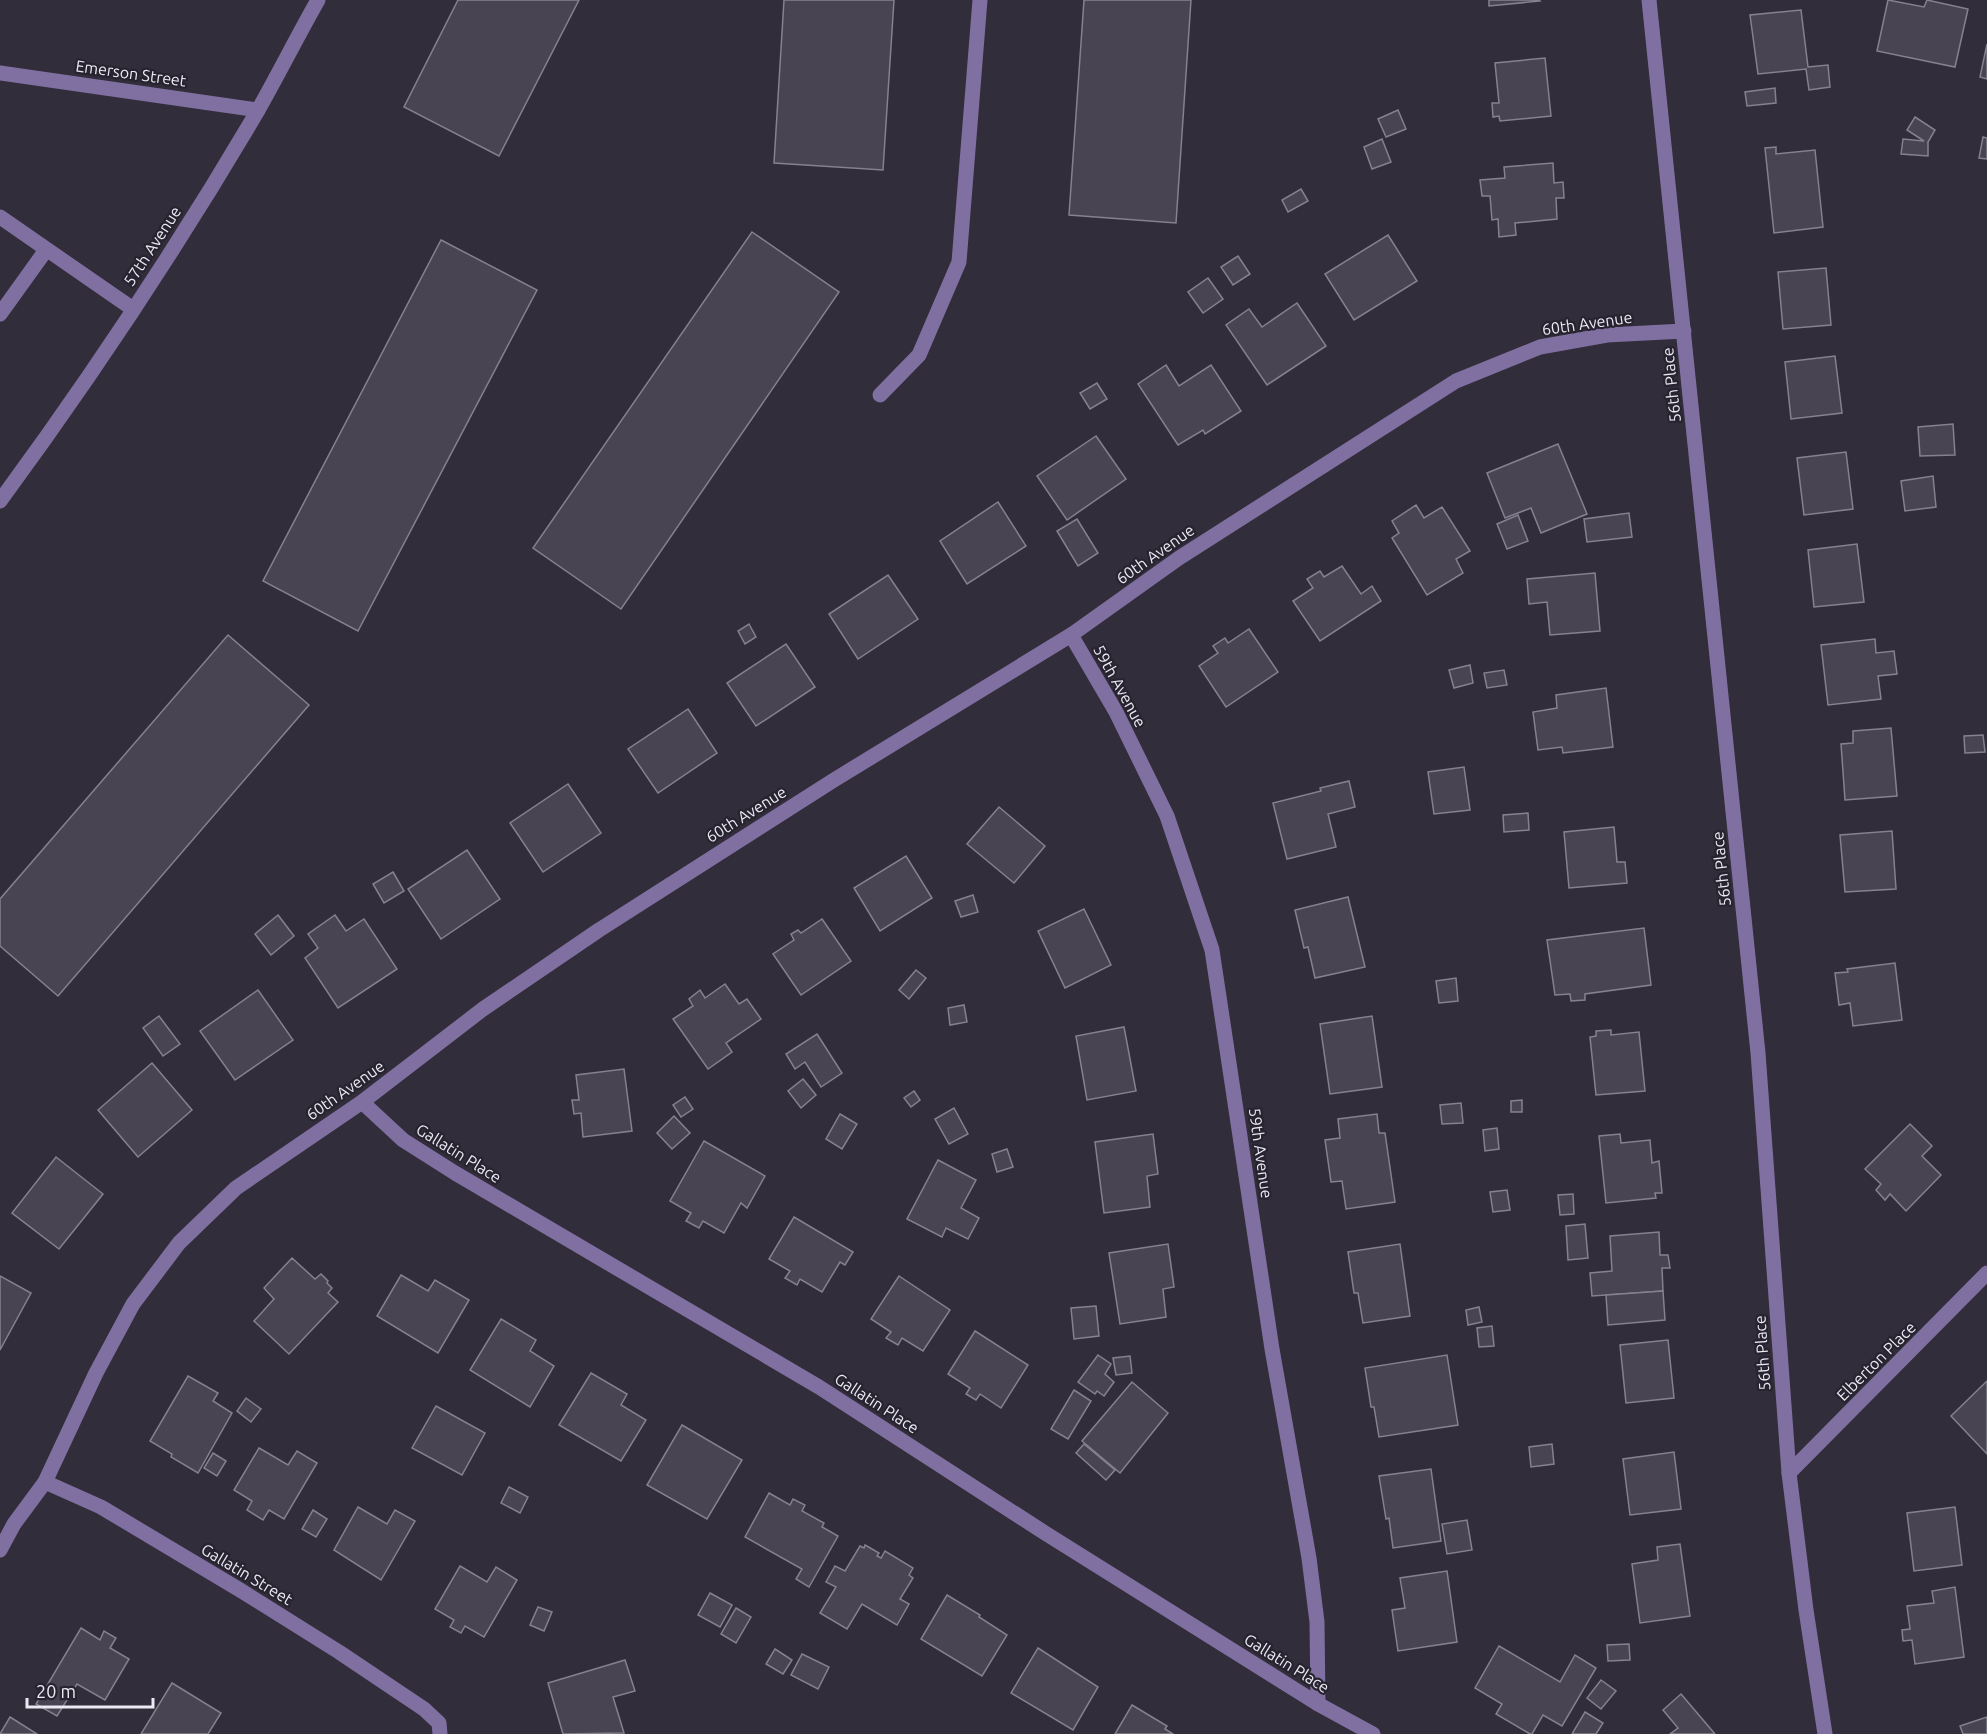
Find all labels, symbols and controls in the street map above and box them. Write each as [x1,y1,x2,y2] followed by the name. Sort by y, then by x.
[75,56,188,90] street label: Emerson Street
[120,203,184,289] street label: 57th Avenue
[1541,308,1633,338] street label: 60th Avenue
[1658,347,1684,423] street label: 56th Place
[1113,521,1197,587] street label: 60th Avenue
[1090,642,1150,730] street label: 59th Avenue
[703,782,789,846] street label: 60th Avenue
[1708,831,1734,907] street label: 56th Place
[303,1057,387,1123] street label: 60th Avenue
[1246,1107,1276,1199] street label: 59th Avenue
[413,1120,505,1186] street label: Gallatin Place
[1750,1315,1774,1391] street label: 56th Place
[1833,1318,1919,1404] street label: Elberton Place
[832,1369,922,1437] street label: Gallatin Place
[198,1540,296,1609] street label: Gallatin Street
[1241,1630,1333,1696] street label: Gallatin Place
[27,1671,153,1709] scale bar
[36,1681,76,1701] text: 20 m

